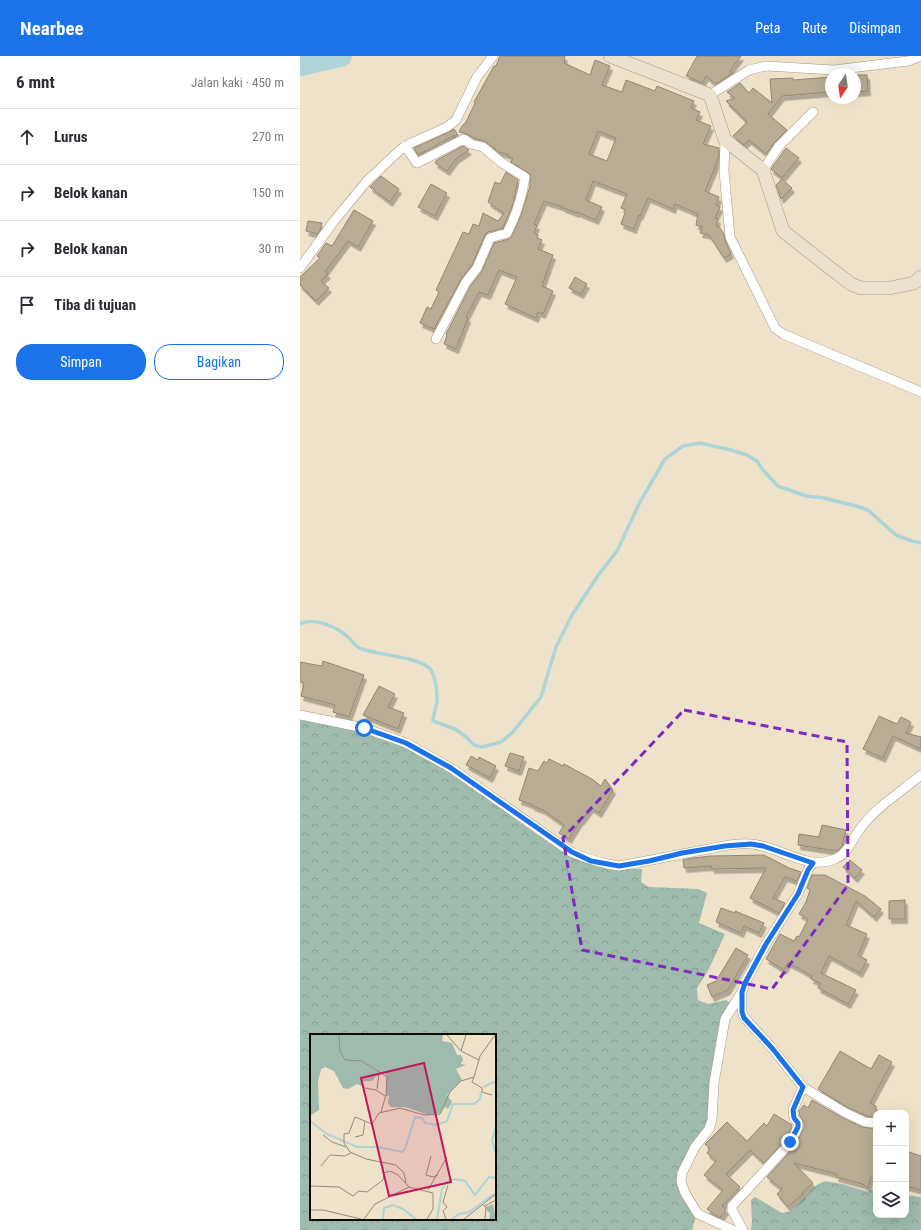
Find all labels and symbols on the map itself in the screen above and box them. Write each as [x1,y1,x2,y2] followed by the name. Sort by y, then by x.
[825,68,861,104] north arrow
[355,719,373,737] route start
[310,1034,496,1220] inset map
[781,1133,799,1151] route end

